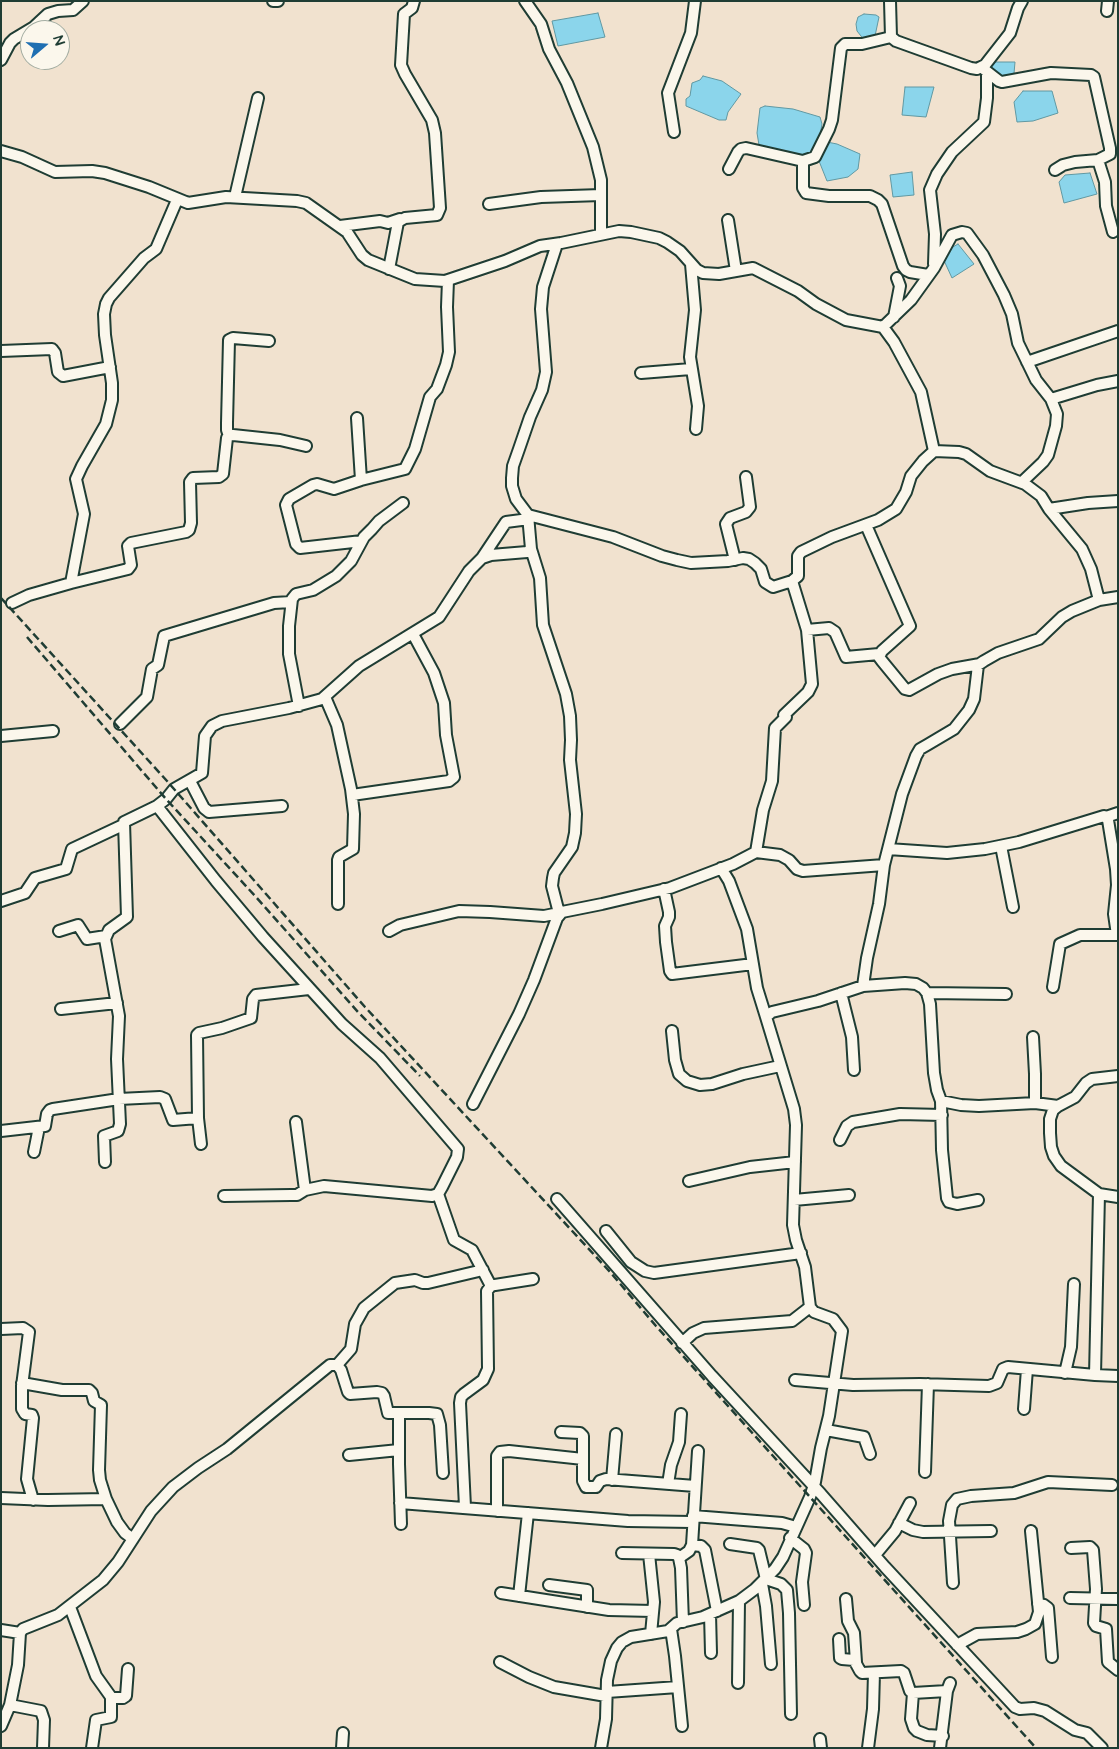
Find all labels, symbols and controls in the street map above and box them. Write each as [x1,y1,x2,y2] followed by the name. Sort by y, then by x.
[20,20,70,70] north arrow
[47,33,69,48] text: N

